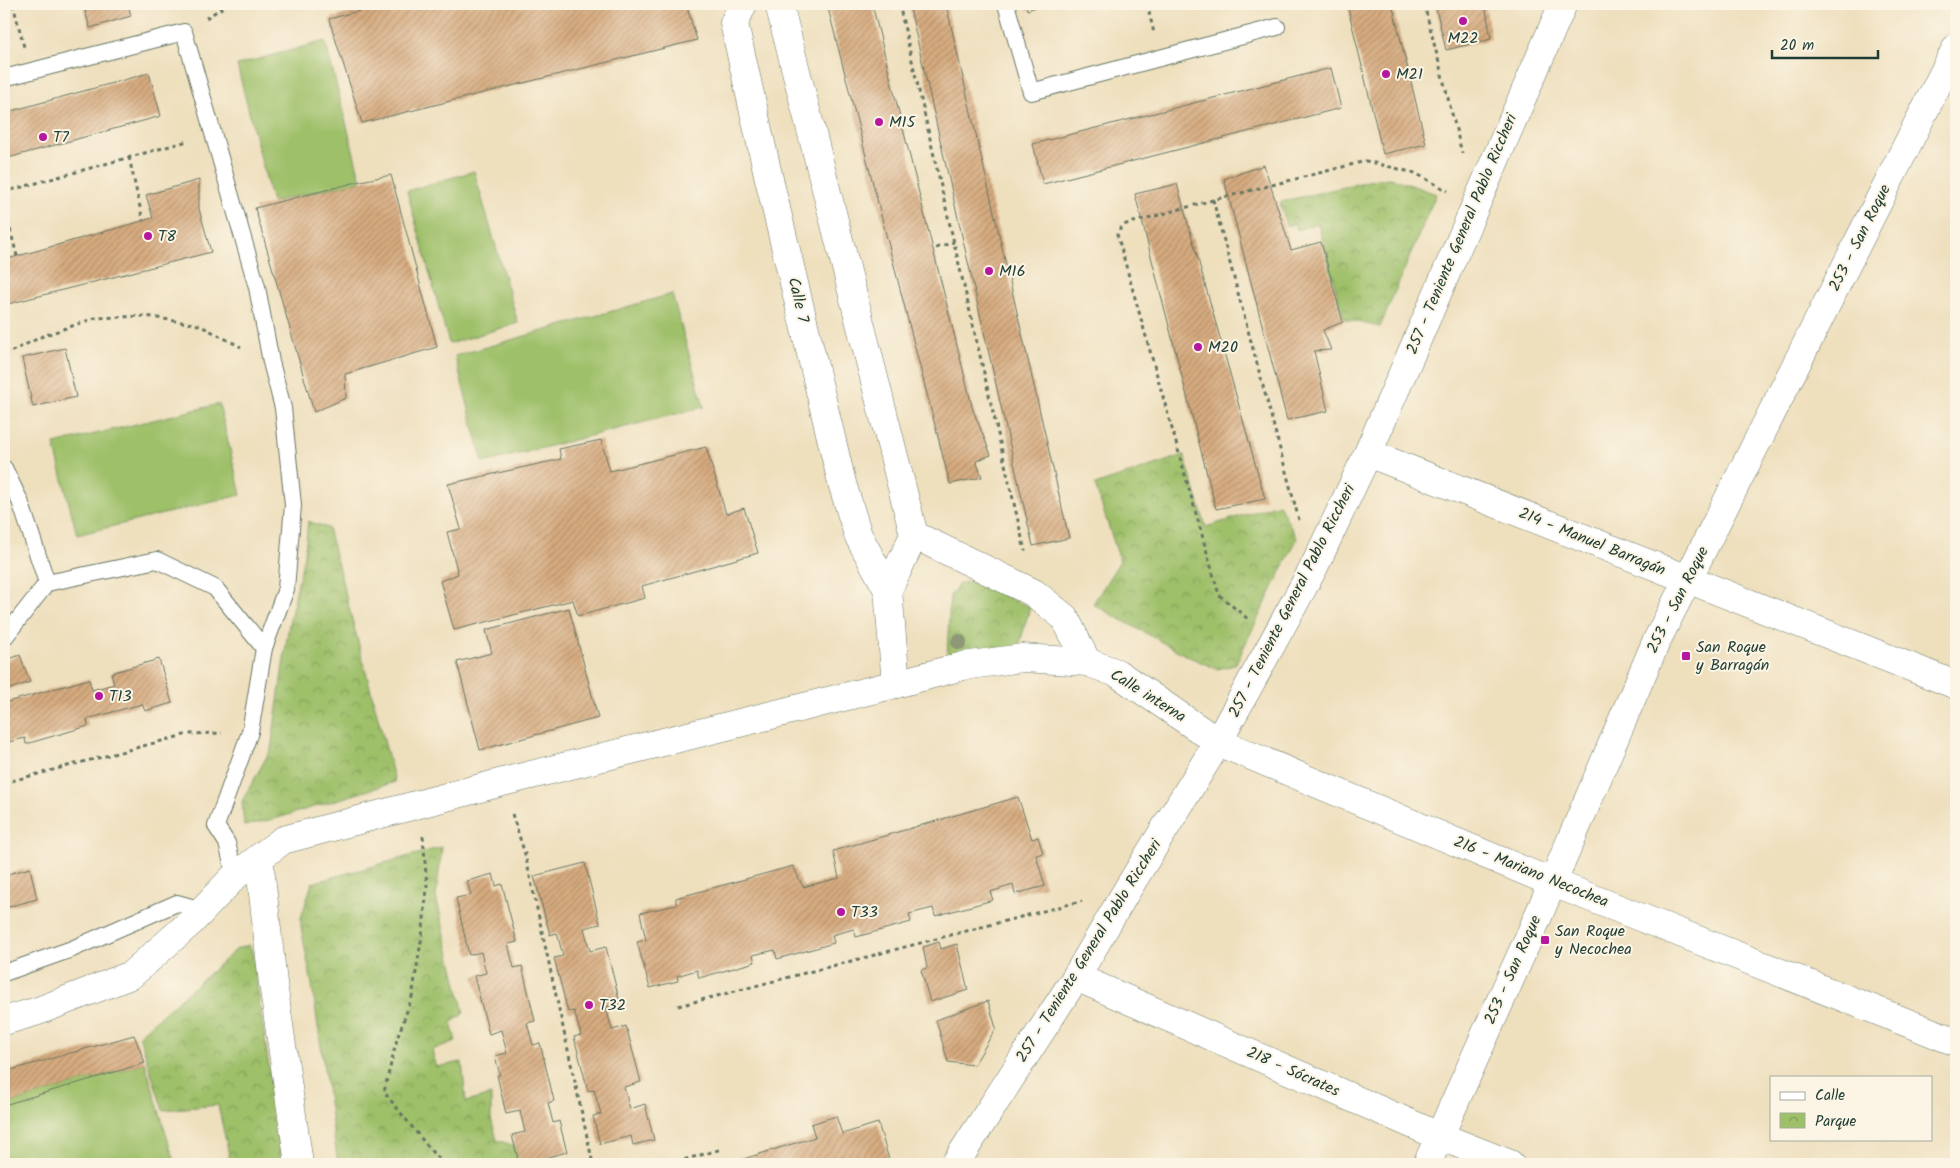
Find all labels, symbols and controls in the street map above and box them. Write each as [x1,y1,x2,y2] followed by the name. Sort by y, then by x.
[1457,15,1469,27] marker: M22
[1447,26,1479,51] place label: M22
[1772,28,1879,60] scale bar
[1780,34,1814,58] text: 20 m
[1396,62,1423,87] place label: M21
[1380,68,1392,80] marker: M21
[1400,109,1525,358] street label: 257 - Teniente General Pablo Riccheri
[889,110,917,135] place label: M15
[873,116,885,128] marker: M15
[53,125,70,150] place label: T7
[37,131,49,143] marker: T7
[1822,180,1898,296] street label: 253 - San Roque
[158,224,177,249] place label: T8
[142,230,154,242] marker: T8
[999,259,1026,284] place label: M16
[983,265,995,277] marker: M16
[781,275,815,326] street label: Calle 7
[1208,335,1238,360] place label: M20
[1192,341,1204,353] marker: M20
[1222,479,1363,722] street label: 257 - Teniente General Pablo Riccheri
[1515,501,1669,583] street label: 214 - Manuel Barragán
[1640,542,1716,658] street label: 253 - San Roque
[1695,635,1769,678] place label: San Roque y Barragán
[1680,650,1692,662] marker: San Roque y Barragán
[1105,663,1191,729] street label: Calle interna
[109,684,132,709] place label: T13
[93,690,105,702] marker: T13
[1450,829,1612,915] street label: 216 - Mariano Necochea
[1010,833,1169,1068] street label: 257 - Teniente General Pablo Riccheri
[851,900,878,925] place label: T33
[835,906,847,918] marker: T33
[1478,911,1548,1029] street label: 253 - San Roque
[1554,919,1632,962] place label: San Roque y Necochea
[1539,934,1551,946] marker: San Roque y Necochea
[599,993,626,1018] place label: T32
[583,999,595,1011] marker: T32
[1242,1040,1344,1104] street label: 218 - Sócrates
[1770,1076,1932,1140] legend
[1815,1084,1845,1108] text: Calle
[1815,1110,1856,1134] text: Parque

